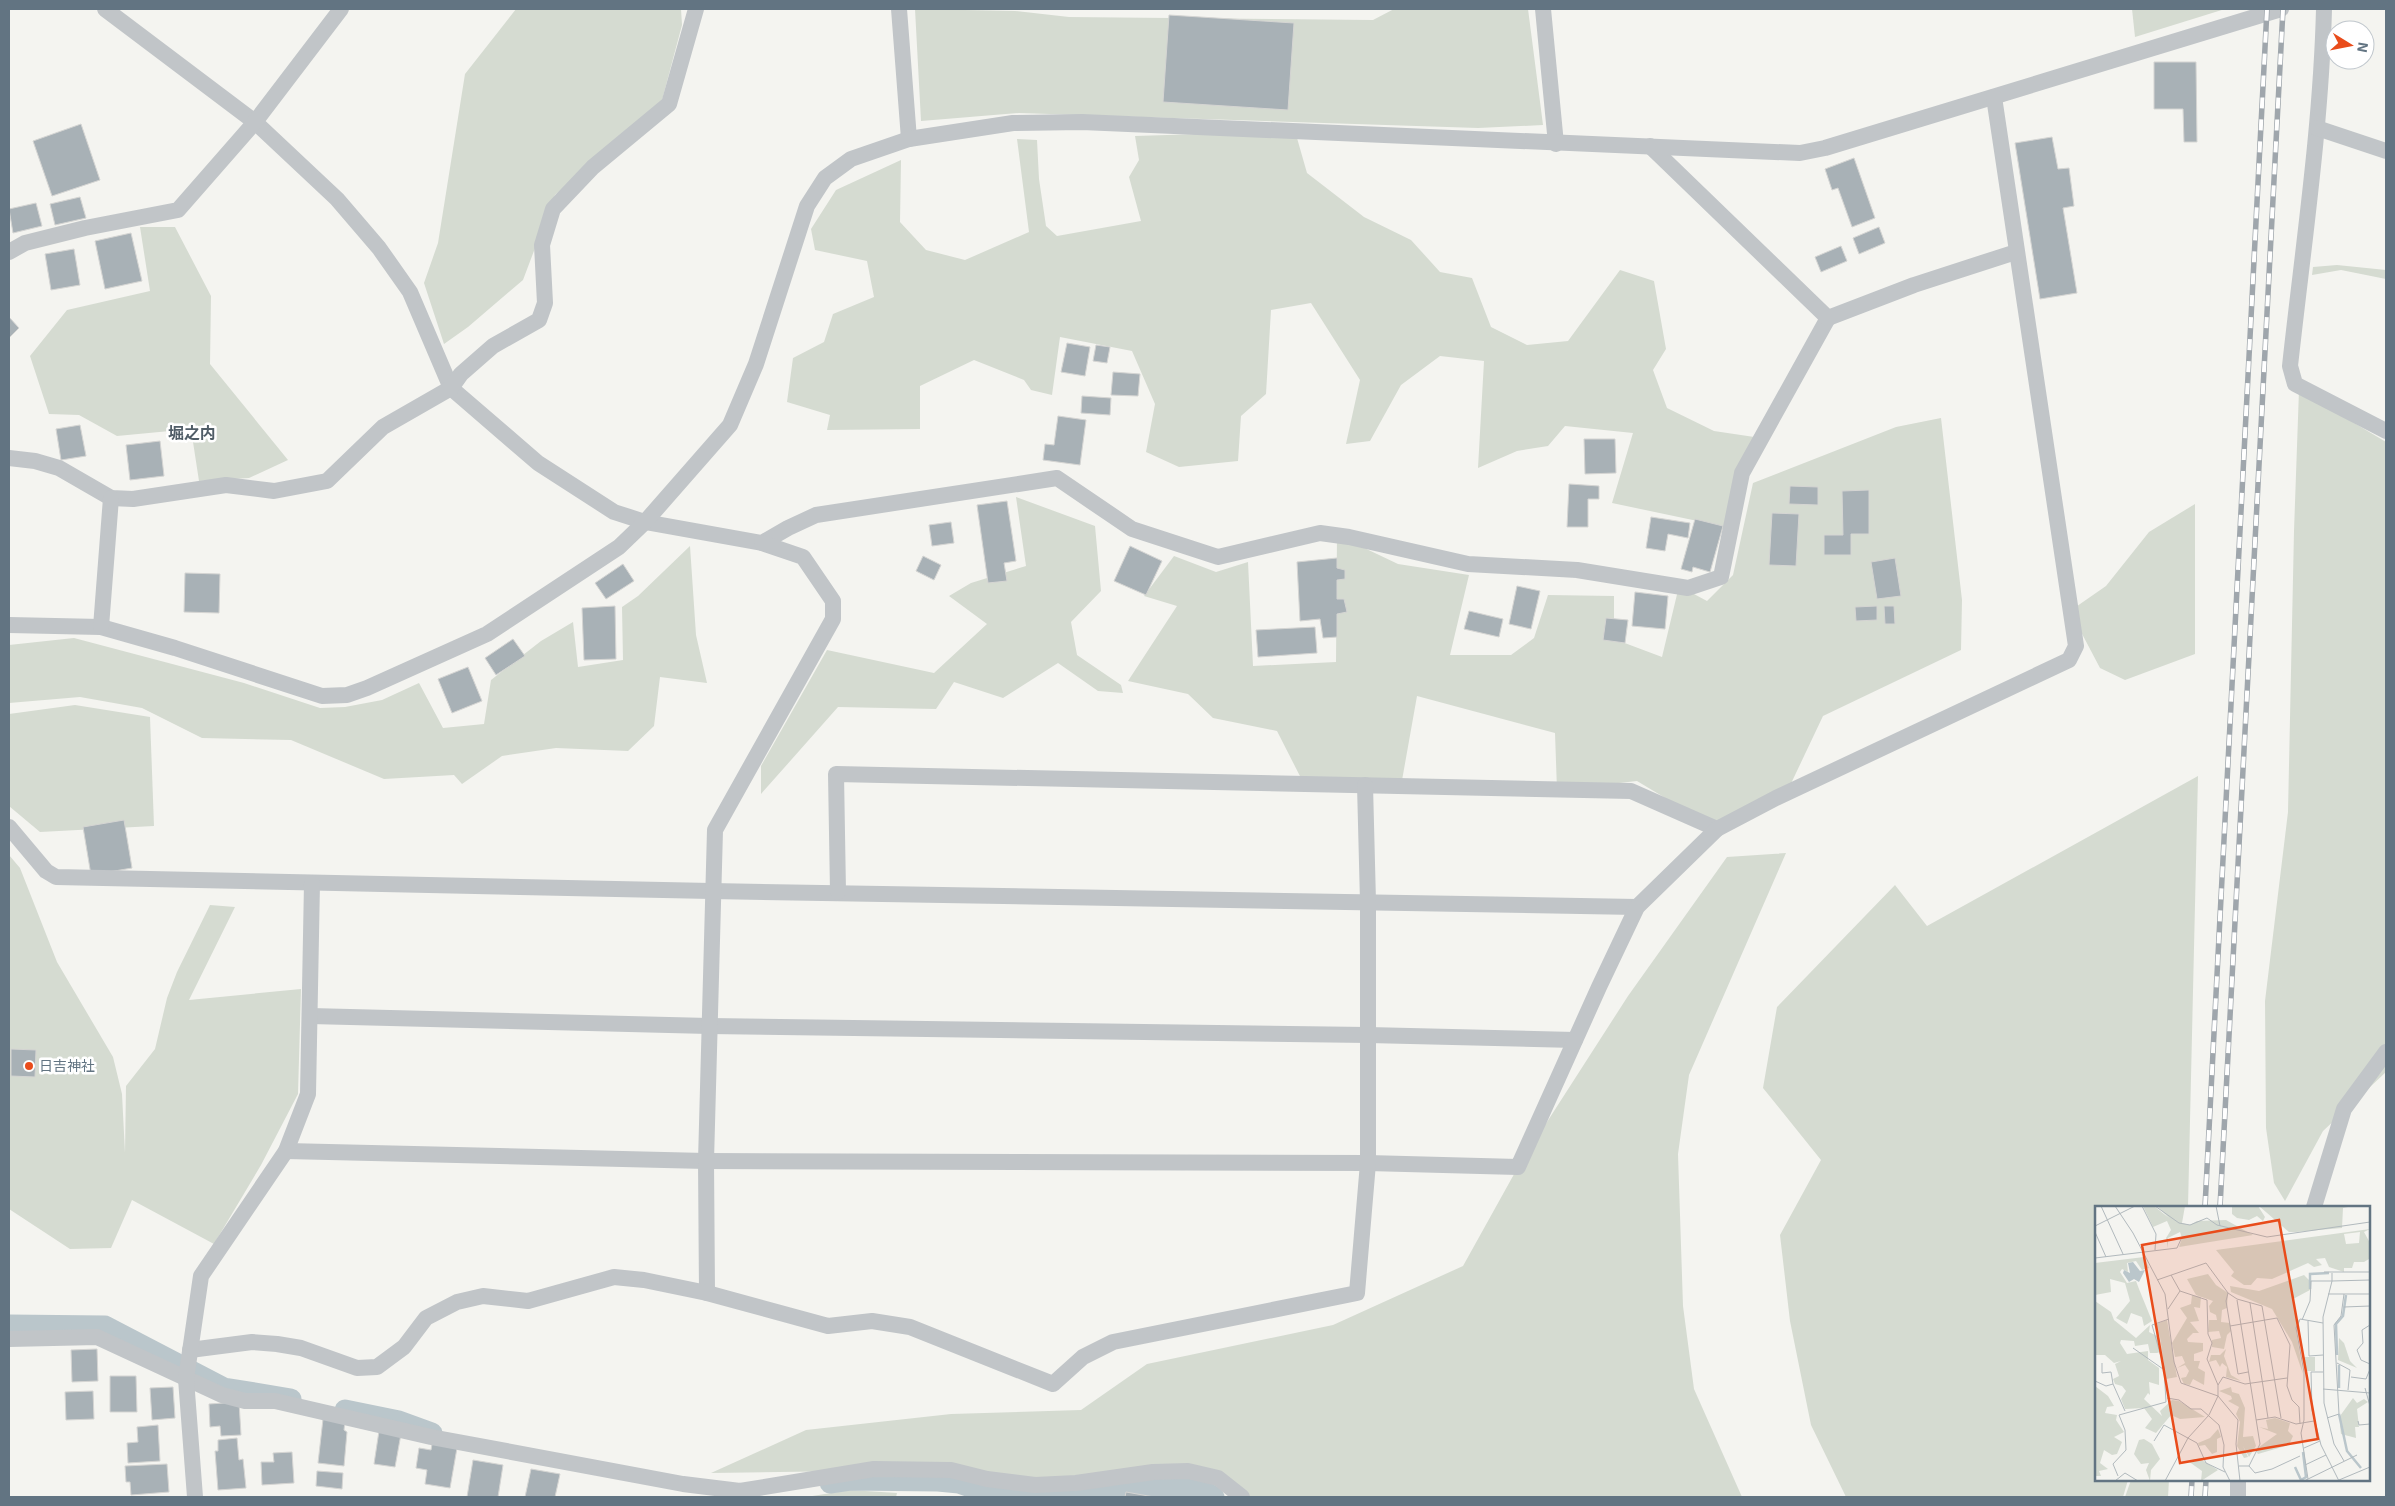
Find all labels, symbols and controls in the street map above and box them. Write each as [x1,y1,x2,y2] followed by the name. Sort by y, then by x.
[2325,20,2375,70] north arrow
[2354,41,2373,54] text: N
[168,423,216,442] district label: 堀之内
[39,1057,95,1074] place label: 日吉神社
[23,1060,35,1072] marker: 日吉神社
[2095,1206,2370,1481] inset map

